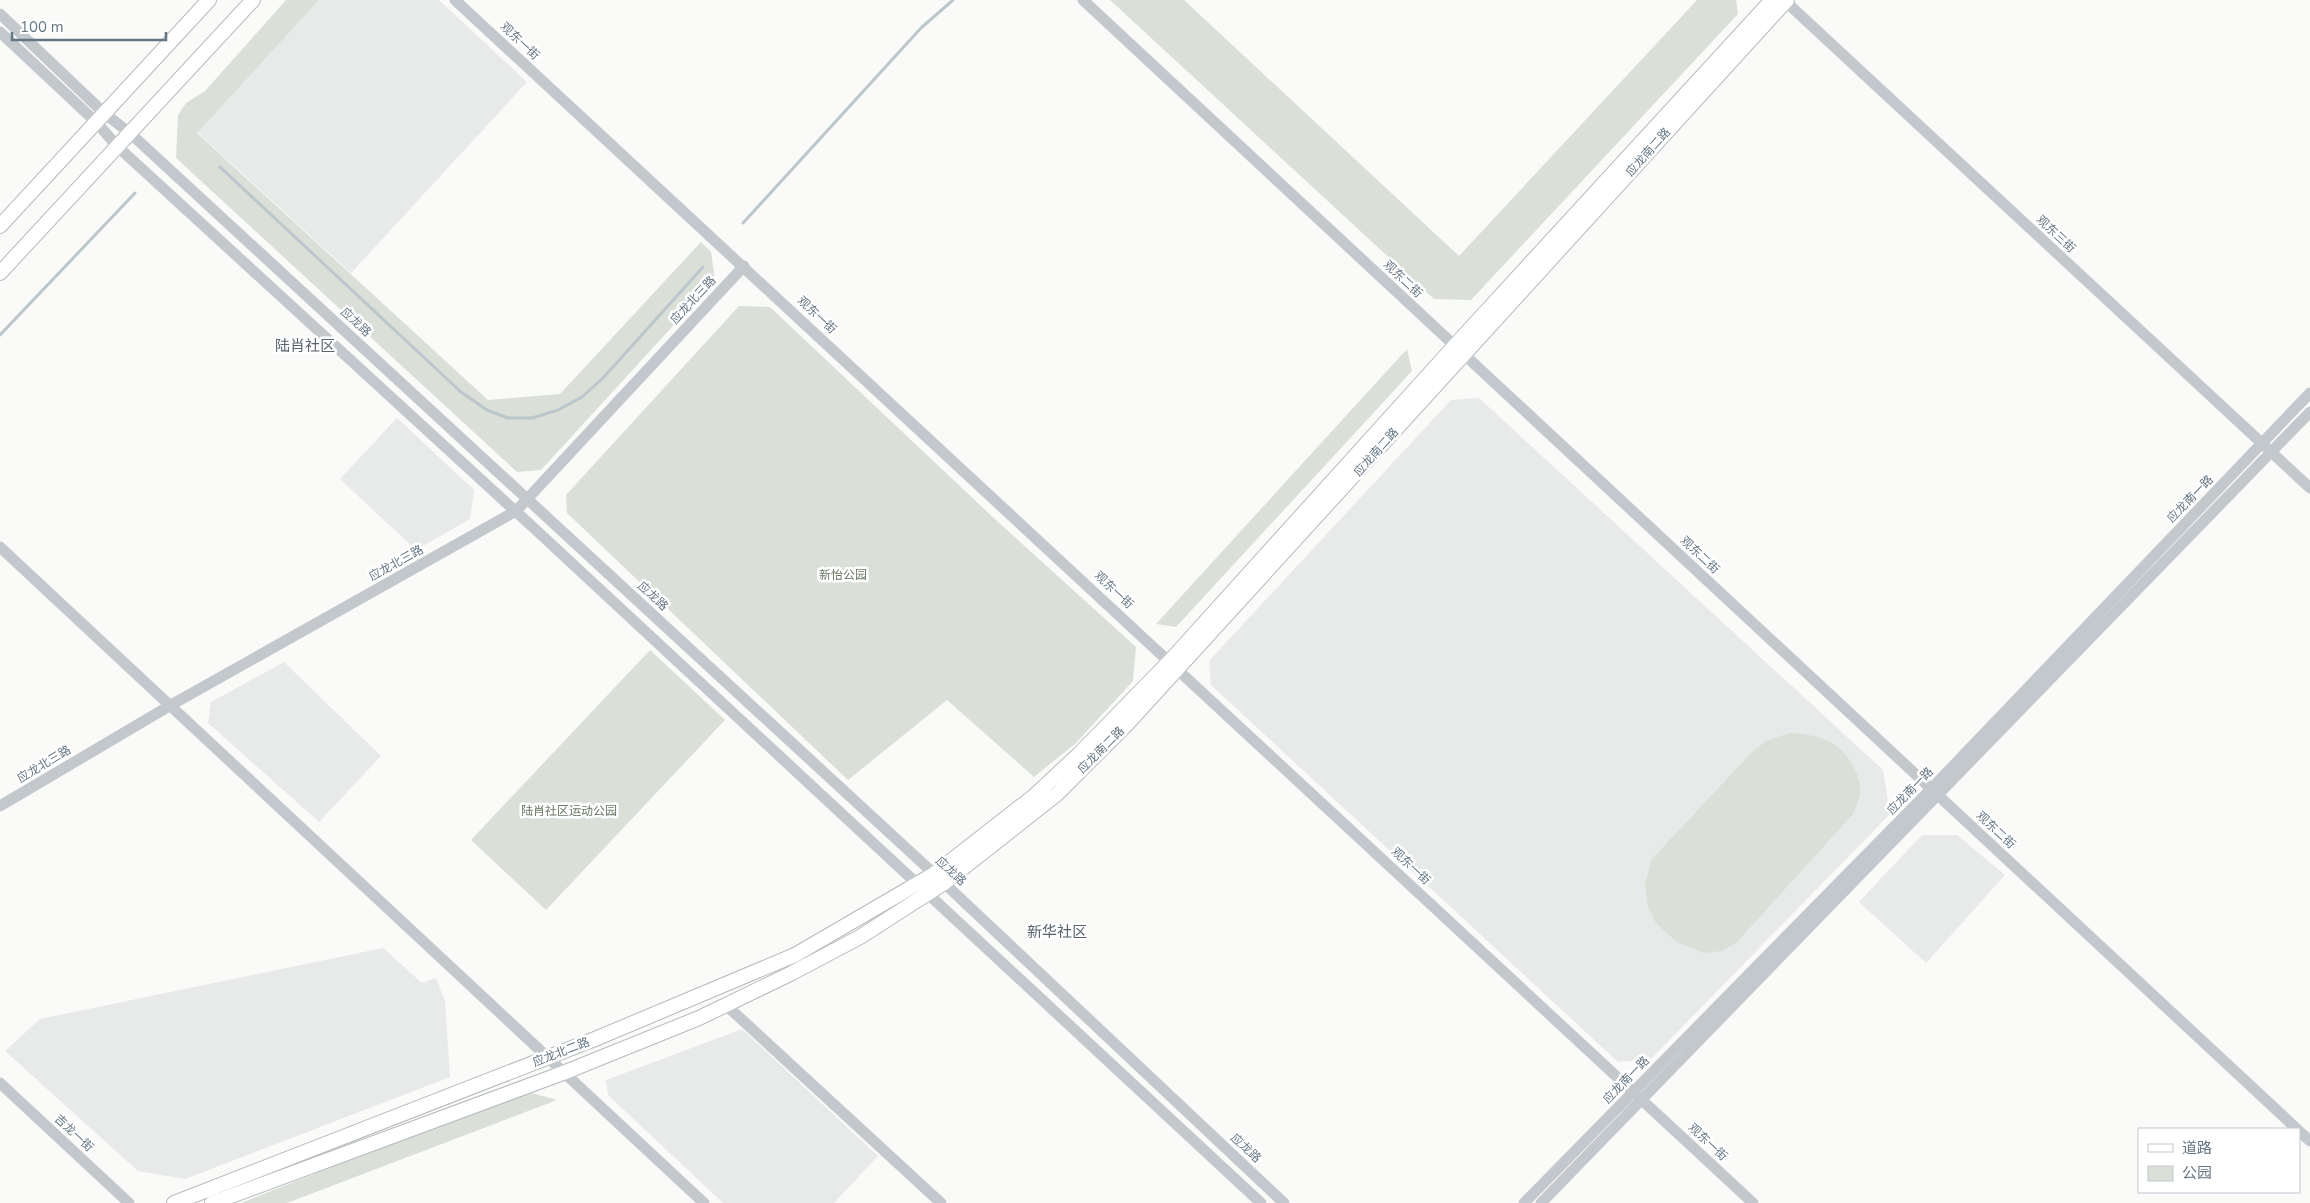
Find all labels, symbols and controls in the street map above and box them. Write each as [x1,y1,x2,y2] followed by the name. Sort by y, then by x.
[12,10,166,42] scale bar
[20,17,64,37] text: 100 m
[497,19,543,63] street label: 观东一街
[1622,124,1674,180] street label: 应龙南二路
[2033,212,2079,256] street label: 观东三街
[1380,257,1426,301] street label: 观东二街
[667,273,719,327] street label: 应龙北三路
[794,293,840,337] street label: 观东一街
[337,304,375,340] street label: 应龙路
[275,336,335,356] district label: 陆肖社区
[1350,424,1402,480] street label: 应龙南二路
[2163,472,2217,526] street label: 应龙南一路
[1677,533,1723,577] street label: 观东二街
[366,541,426,585] street label: 应龙北三路
[819,567,867,583] park label: 新怡公园
[1091,568,1137,612] street label: 观东一街
[634,578,672,614] street label: 应龙路
[1074,723,1128,777] street label: 应龙南二路
[14,742,74,786] street label: 应龙北三路
[1883,764,1937,818] street label: 应龙南一路
[521,803,617,819] park label: 陆肖社区运动公园
[1973,808,2019,852] street label: 观东二街
[1388,844,1434,888] street label: 观东一街
[932,853,970,889] street label: 应龙路
[1027,922,1087,942] district label: 新华社区
[530,1034,592,1070] street label: 应龙北二路
[1599,1053,1653,1107] street label: 应龙南一路
[51,1111,97,1155] street label: 吉龙一街
[1685,1120,1731,1164] street label: 观东一街
[2138,1128,2300,1193] legend
[1227,1130,1265,1166] street label: 应龙路
[2182,1138,2212,1158] text: 道路
[2182,1163,2212,1183] text: 公园

